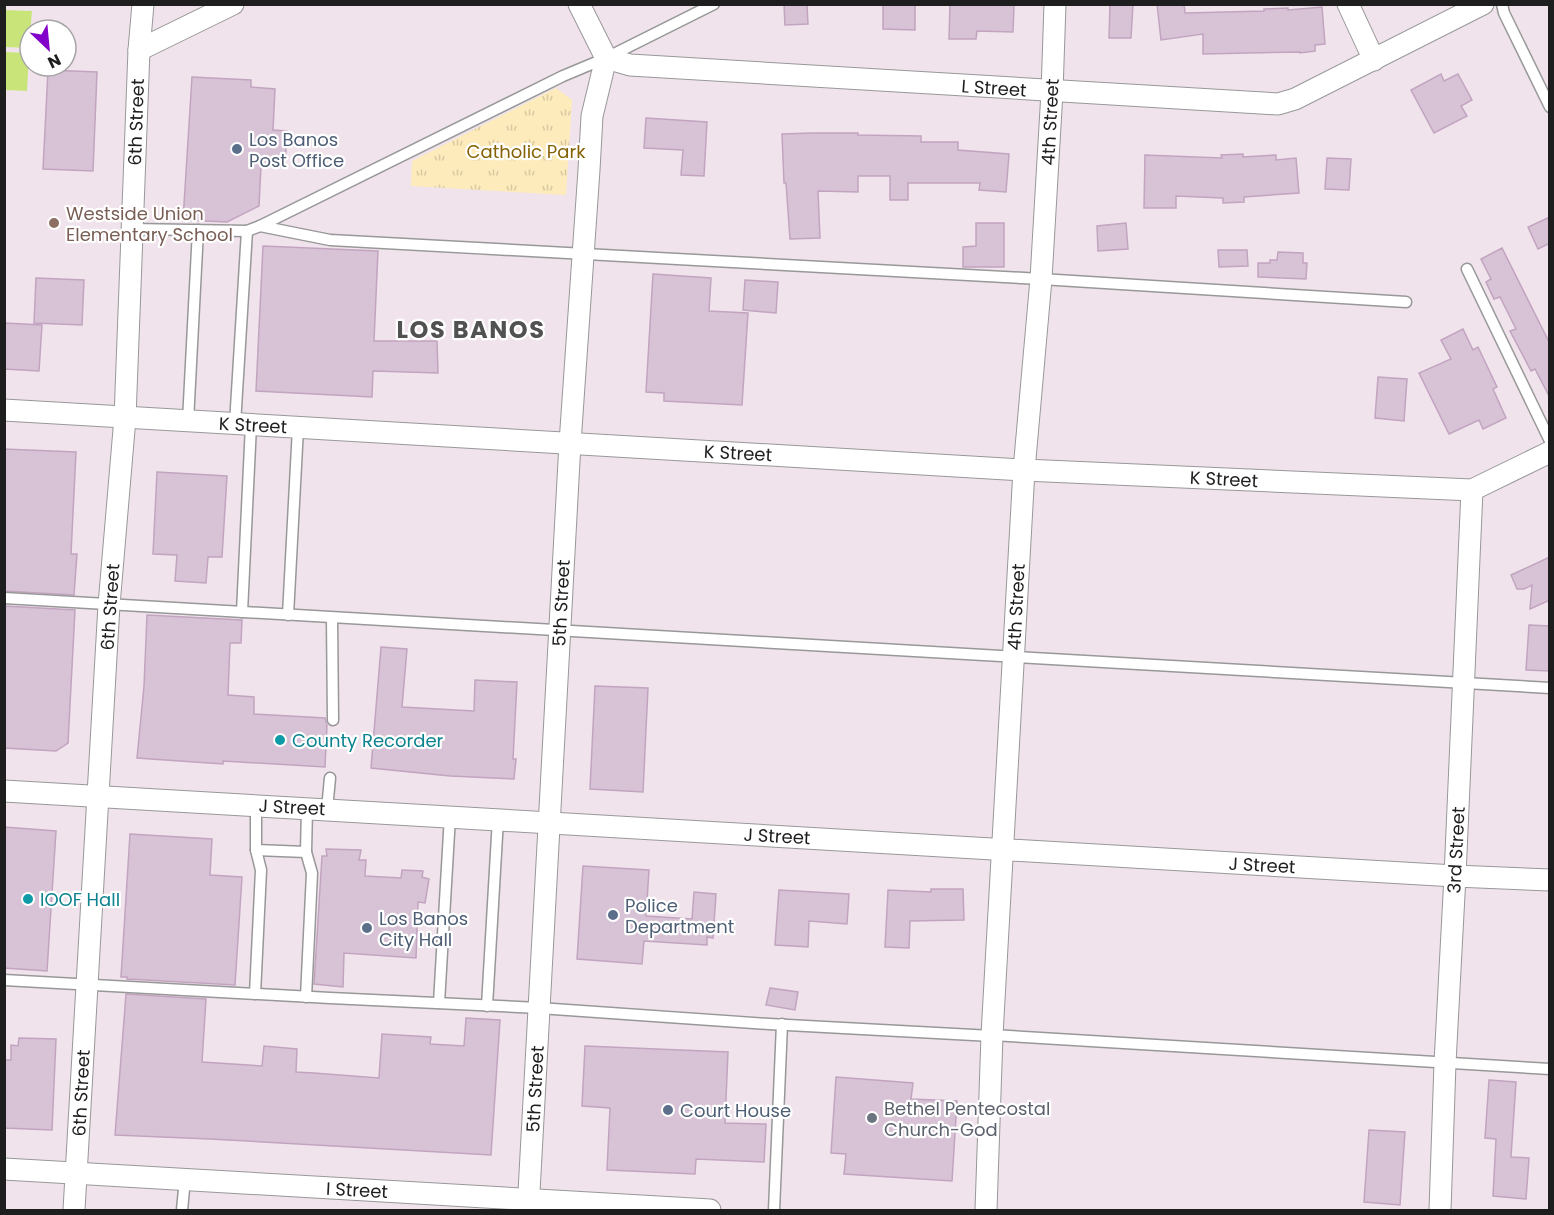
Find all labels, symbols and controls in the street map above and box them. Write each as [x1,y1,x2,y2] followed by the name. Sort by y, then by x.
[18,18,78,78] north arrow
[44,48,65,74] text: N
[961,73,1027,103] street label: L Street
[122,78,150,166] street label: 6th Street
[1035,78,1065,166] street label: 4th Street
[249,127,344,173] place label: Los Banos Post Office
[467,139,586,164] park label: Catholic Park
[230,142,244,156] marker: Los Banos Post Office
[66,201,233,247] place label: Westside Union Elementary School
[47,216,61,230] marker: Westside Union Elementary School
[397,313,545,346] district label: LOS BANOS
[218,411,288,439] street label: K Street
[703,439,773,467] street label: K Street
[1189,465,1259,493] street label: K Street
[546,559,576,647] street label: 5th Street
[94,563,126,651] street label: 6th Street
[1001,563,1031,651] street label: 4th Street
[292,728,444,753] place label: County Recorder
[273,733,287,747] marker: County Recorder
[258,793,326,821] street label: J Street
[1441,806,1471,894] street label: 3rd Street
[743,822,811,850] street label: J Street
[1228,851,1296,879] street label: J Street
[40,887,120,912] place label: IOOF Hall
[21,892,35,906] marker: IOOF Hall
[625,893,734,939] place label: Police Department
[379,906,468,952] place label: Los Banos City Hall
[606,908,620,922] marker: Police Department
[360,921,374,935] marker: Los Banos City Hall
[520,1045,550,1133] street label: 5th Street
[66,1049,96,1137] street label: 6th Street
[884,1096,1050,1142] place label: Bethel Pentecostal Church-God
[680,1098,791,1123] place label: Court House
[661,1103,675,1117] marker: Court House
[865,1111,879,1125] marker: Bethel Pentecostal Church-God
[325,1176,389,1204] street label: I Street

